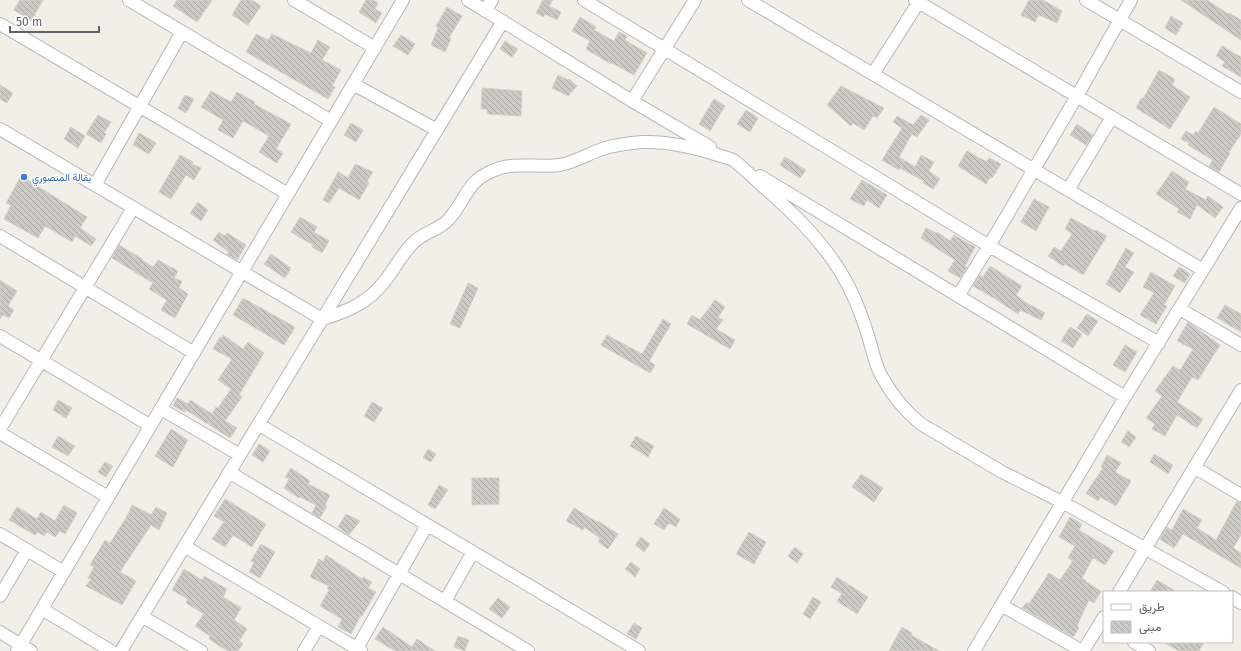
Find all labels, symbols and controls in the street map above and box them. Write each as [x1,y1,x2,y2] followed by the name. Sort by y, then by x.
[10,8,99,34] scale bar
[16,15,42,29] text: 50 m
[19,172,29,182] marker: بقالة المنصوري
[32,172,91,186] place label: بقالة المنصوري
[1103,591,1233,643] legend
[1139,600,1165,615] text: طريق
[1139,620,1161,635] text: مبنى

